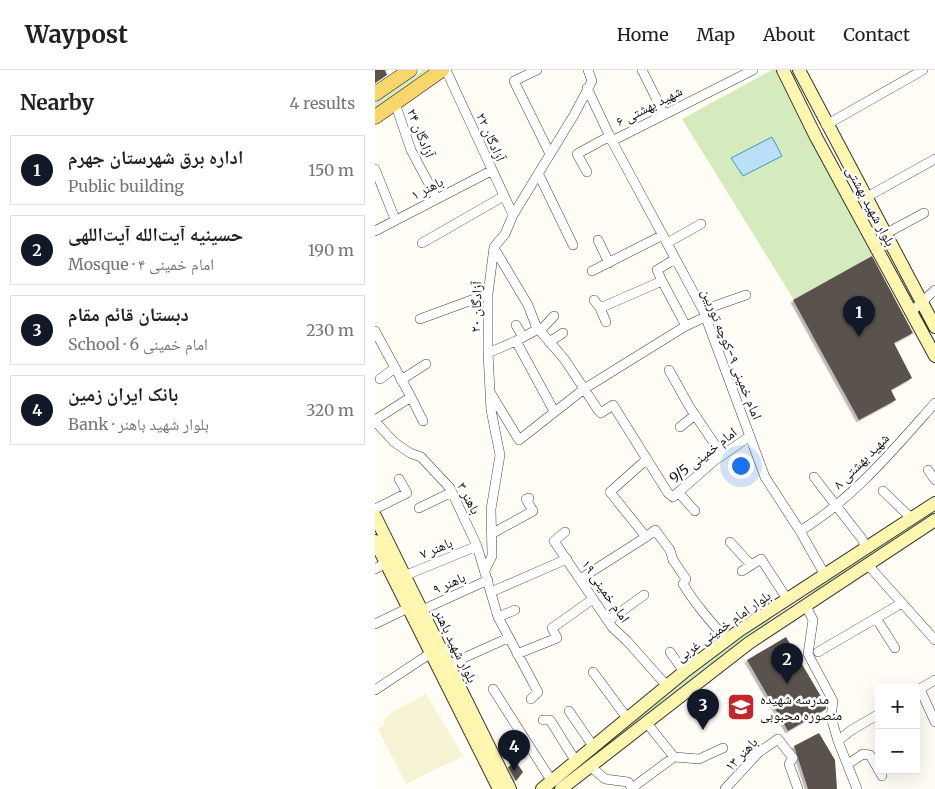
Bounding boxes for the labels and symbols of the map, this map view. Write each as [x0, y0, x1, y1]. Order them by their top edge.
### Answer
street label: شهید بهشتی ۶ [613, 82, 685, 130]
street label: آزادگان ۲۴ [403, 106, 439, 161]
street label: آزادگان ۲۲ [472, 110, 510, 165]
street label: بلوار شهید بهشتی [842, 163, 900, 249]
street label: باهنر ۱ [408, 172, 446, 204]
street label: آزادگان ۲۰ [466, 281, 486, 333]
street label: امام خمینی ۹-کوچه توربین [697, 286, 766, 422]
pin: 1 [843, 296, 875, 337]
street label: امام خمینی 9/5 [666, 423, 741, 488]
street label: شهید بهشتی ۸ [829, 429, 893, 493]
your location [728, 453, 754, 479]
street label: باهنر ۳ [453, 479, 485, 517]
street label: باهنر ۷ [417, 533, 455, 563]
street label: امام خمینی ۱۹ [577, 556, 634, 627]
street label: باهنر ۹ [430, 568, 468, 598]
street label: بلوار امام خمینی غربی [672, 586, 775, 666]
street label: بلوار شهید باهنر [430, 605, 482, 686]
pin: 2 [771, 643, 803, 684]
pin: 3 [687, 689, 719, 730]
place label: مدرسه شهیده منصوره محبوبی [760, 690, 842, 724]
school or university icon: مدرسه شهیده منصوره محبوبی [726, 692, 756, 722]
pin: 4 [498, 730, 530, 771]
street label: باهنر ۱۳ [721, 733, 762, 775]

